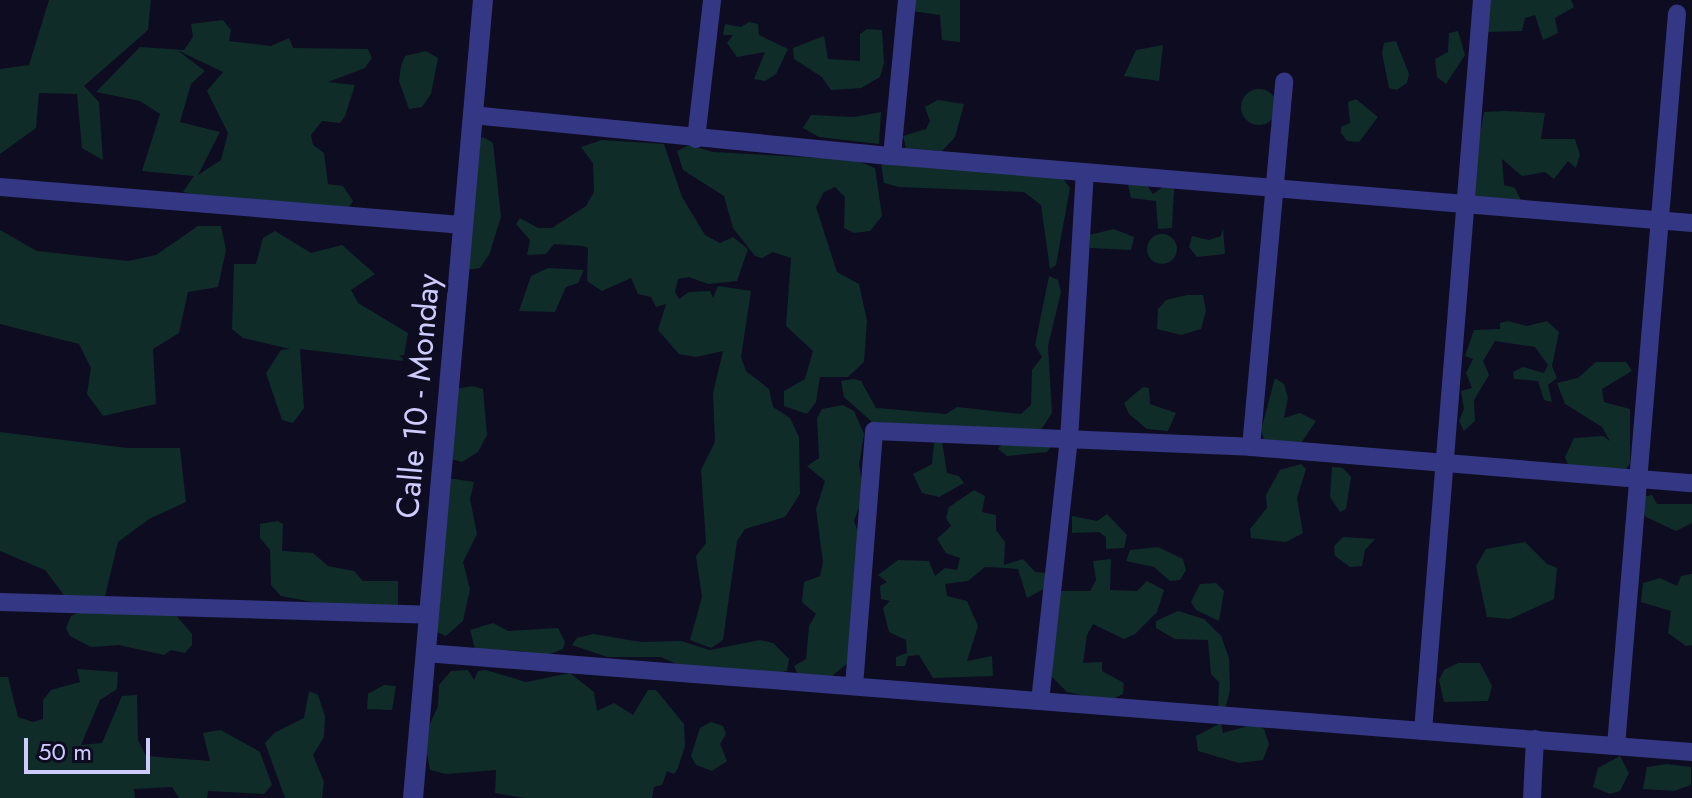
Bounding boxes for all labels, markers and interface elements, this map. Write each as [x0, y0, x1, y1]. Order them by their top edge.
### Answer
street label: Calle 10 - Monday [388, 272, 448, 520]
scale bar [28, 722, 154, 772]
text: 50 m [38, 734, 92, 769]

